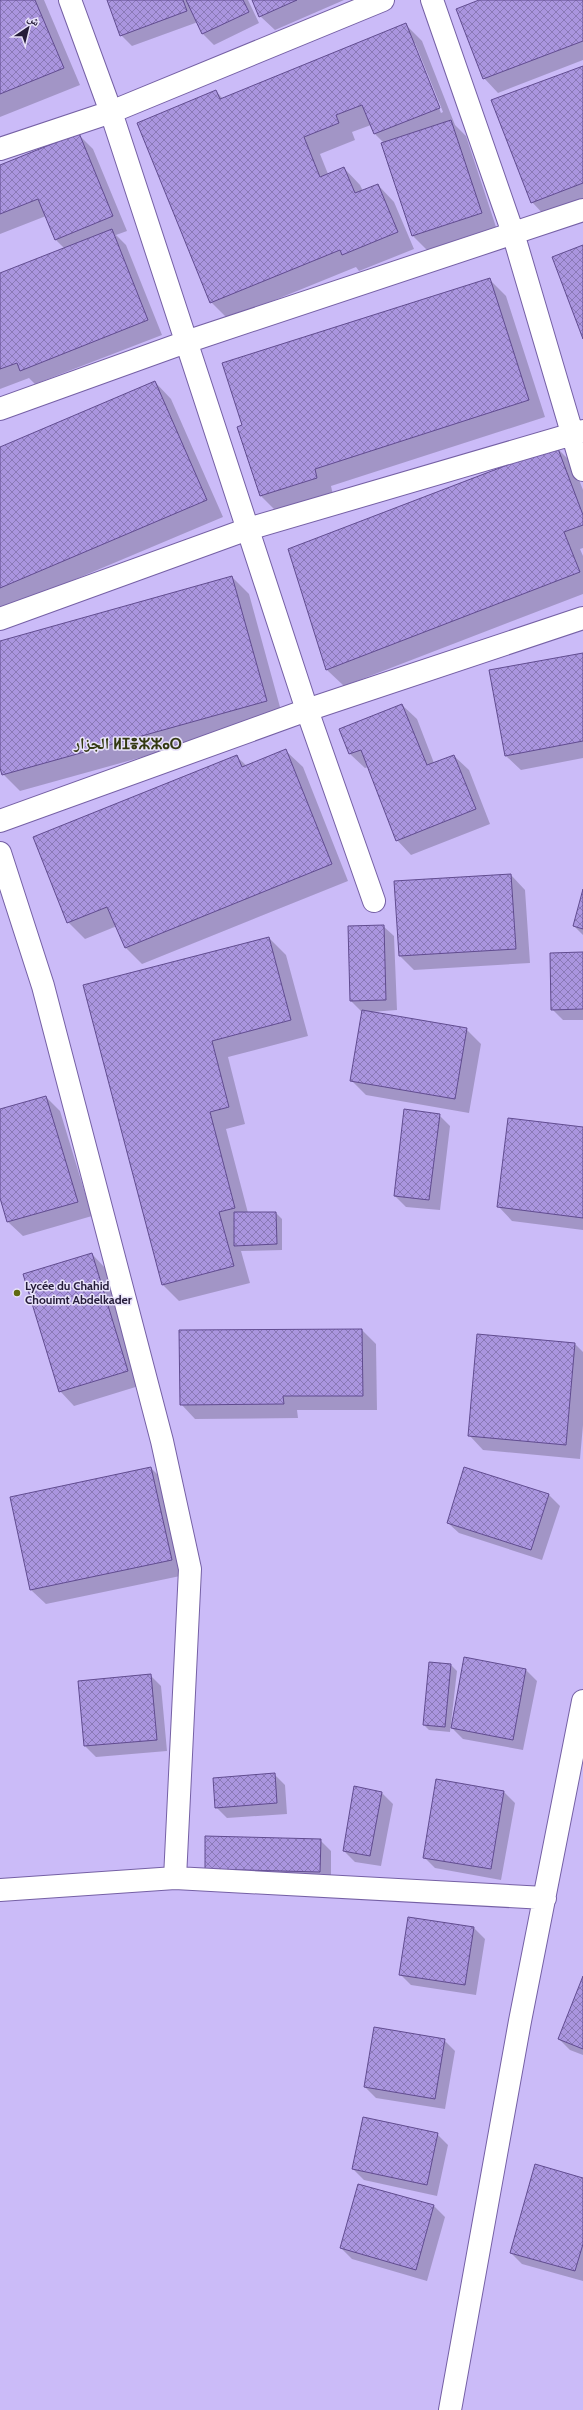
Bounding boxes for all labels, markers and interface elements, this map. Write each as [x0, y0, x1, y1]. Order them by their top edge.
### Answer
north arrow [8, 8, 48, 48]
text: ش [24, 11, 43, 30]
district label: الجزار ⵍⵊⴻⵣⵣⴰⵔ [73, 734, 182, 753]
place label: Lycée du Chahid Chouimt Abdelkader [25, 1278, 132, 1307]
marker: Lycée du Chahid Chouimt Abdelkader [12, 1288, 22, 1298]

